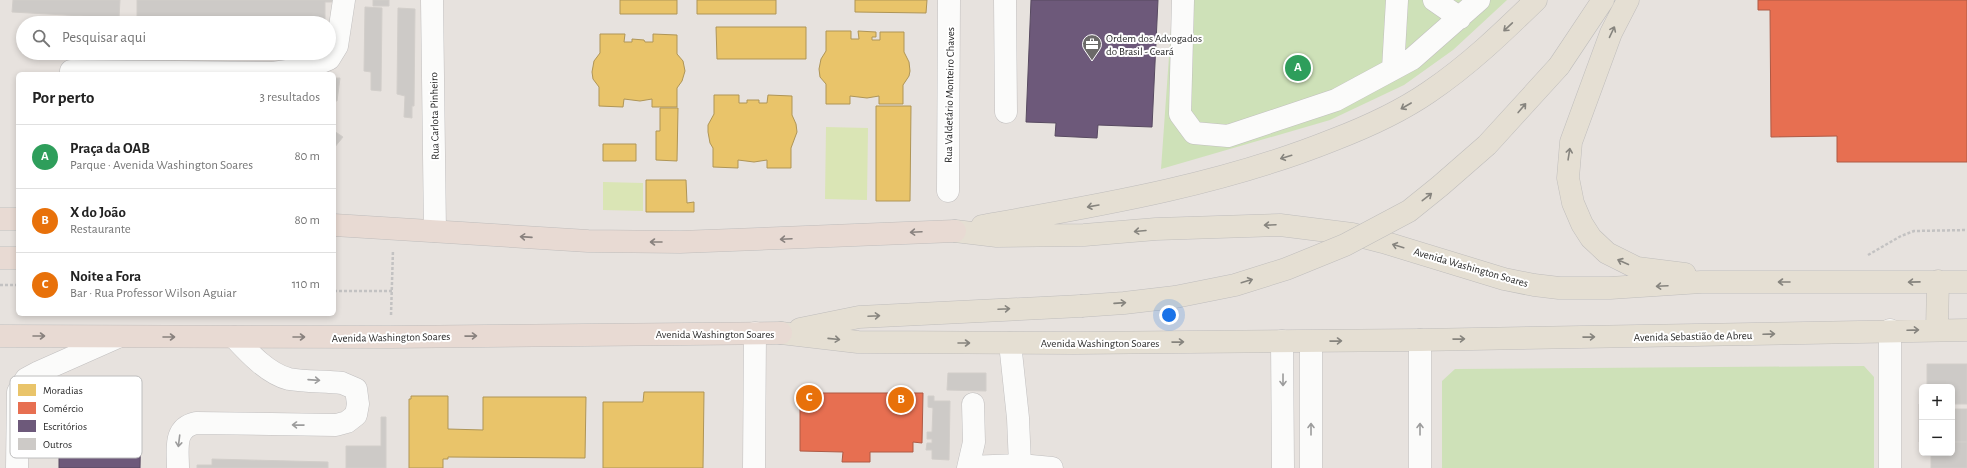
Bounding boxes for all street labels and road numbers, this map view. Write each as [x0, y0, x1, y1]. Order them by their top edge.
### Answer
street label: Rua Valdetário Monteiro Chaves [943, 27, 956, 163]
street label: Rua Carlota Pinheiro [428, 72, 441, 160]
street label: Avenida Washington Soares [1412, 246, 1529, 289]
street label: Avenida Washington Soares [656, 329, 774, 340]
street label: Avenida Sebastião de Abreu [1634, 330, 1753, 343]
street label: Avenida Washington Soares [332, 331, 450, 344]
street label: Avenida Washington Soares [1041, 338, 1159, 349]

